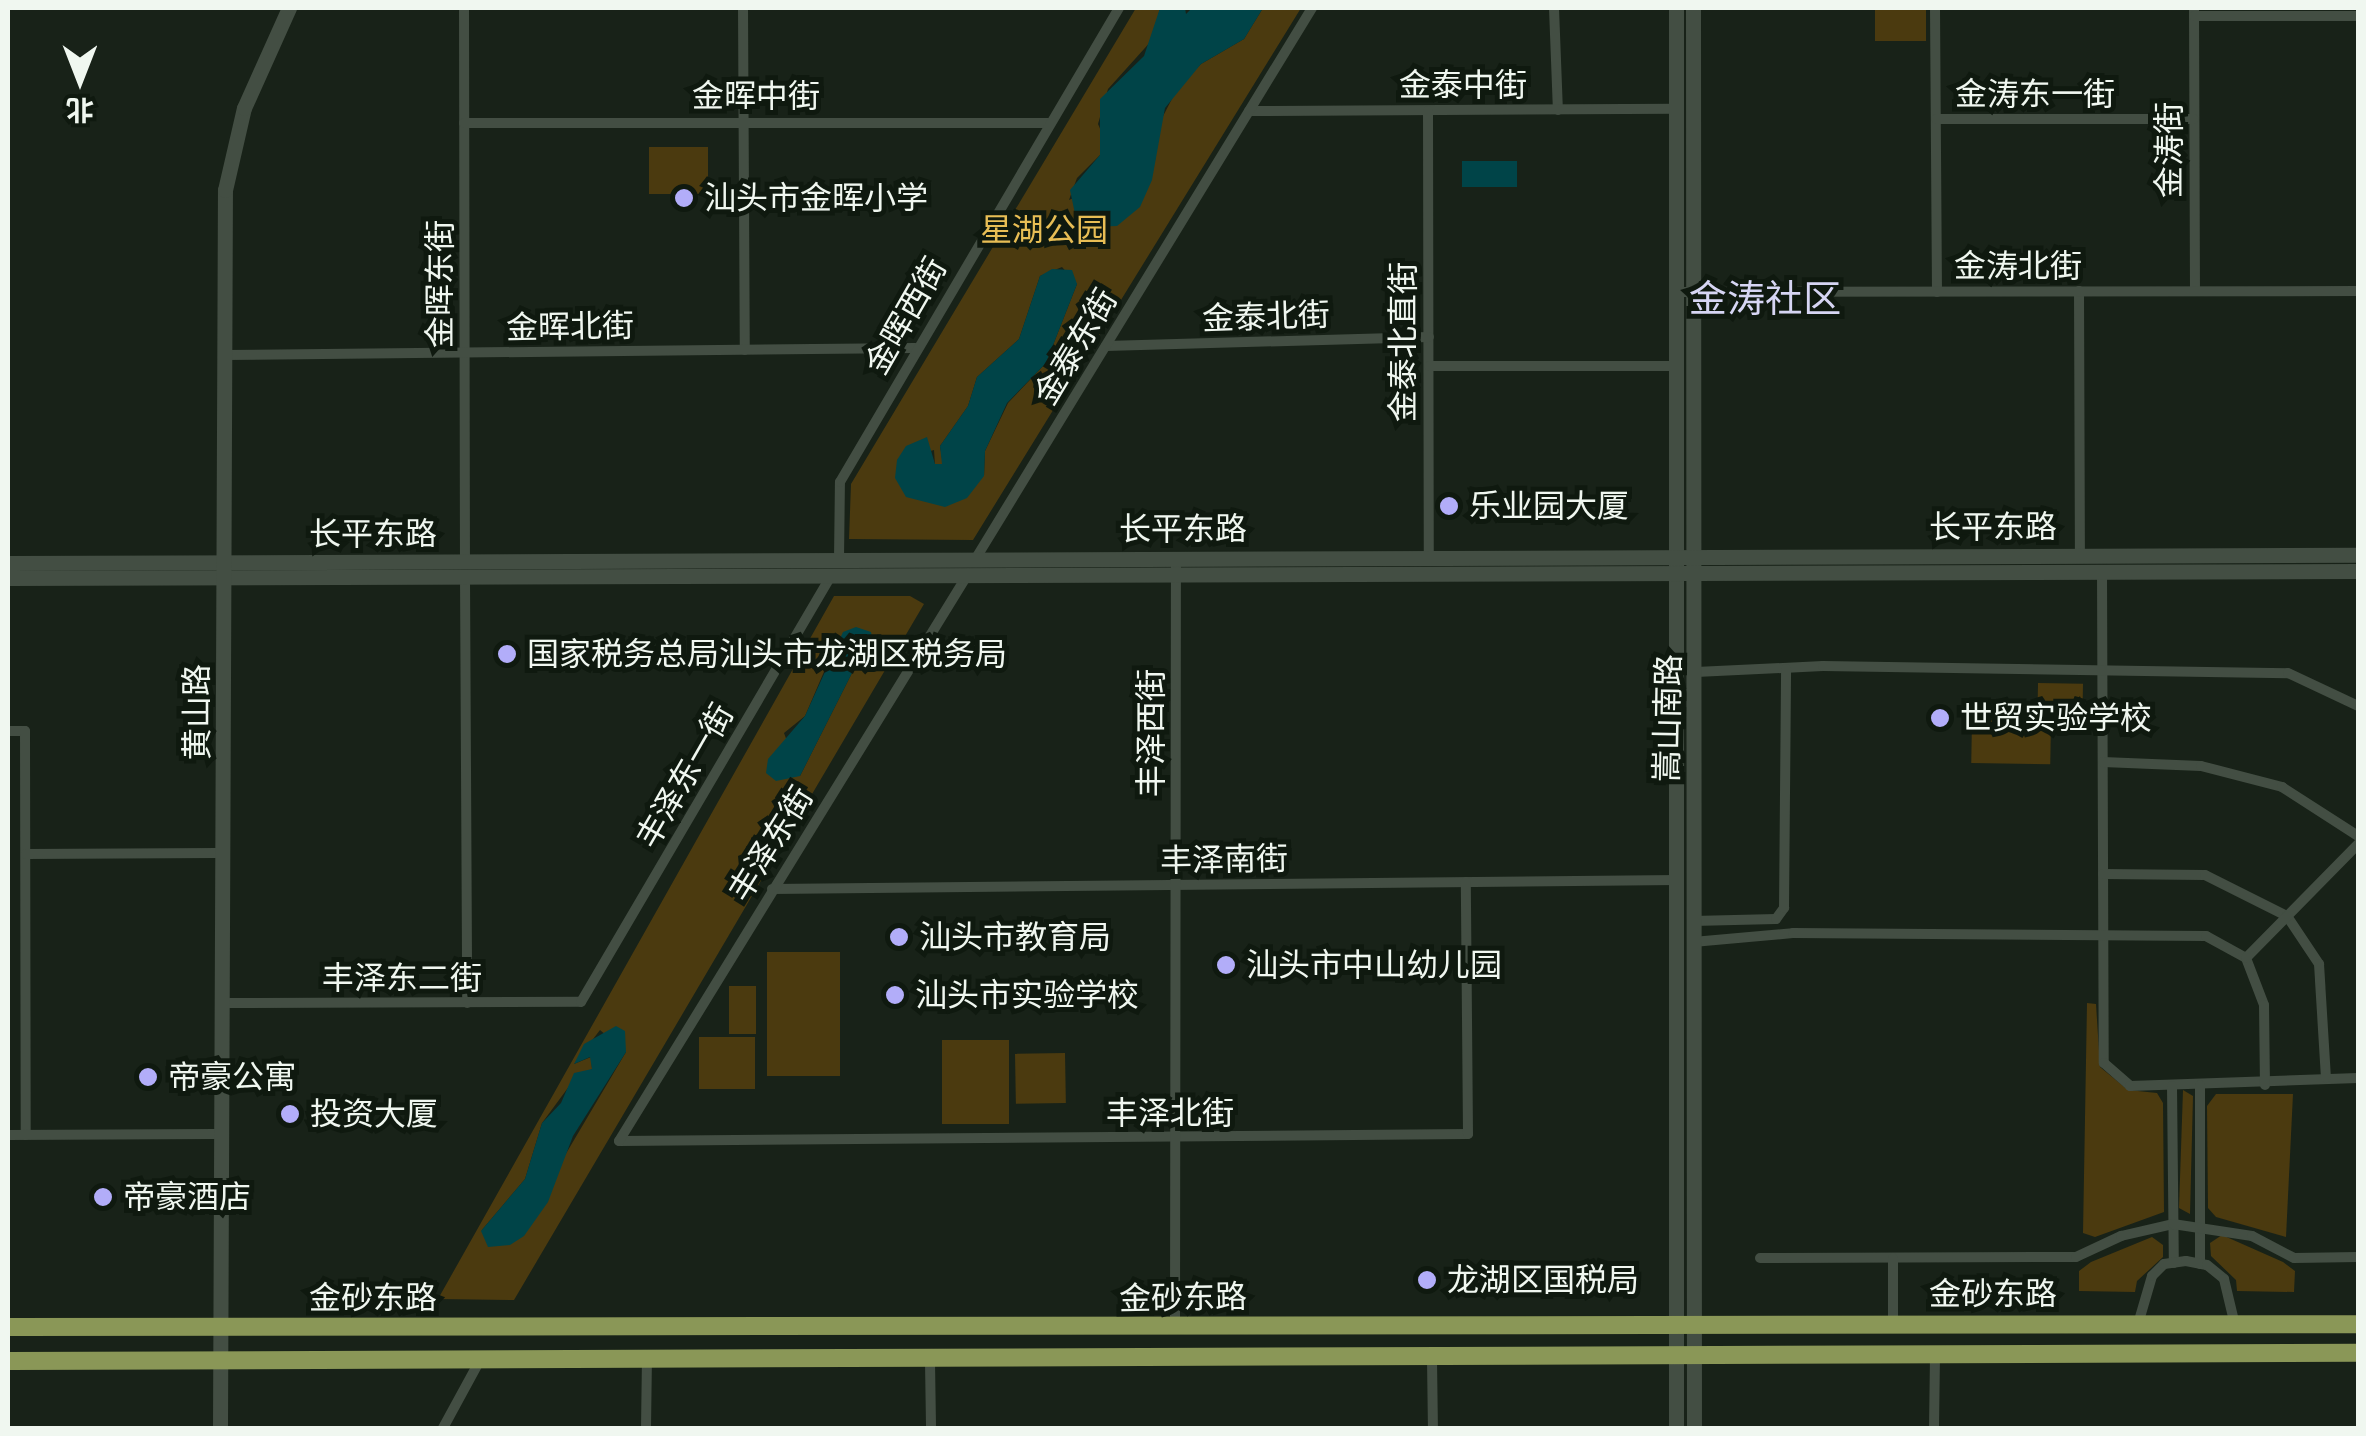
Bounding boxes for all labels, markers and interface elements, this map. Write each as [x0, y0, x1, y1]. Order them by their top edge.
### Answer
north arrow [30, 30, 130, 130]
street label: 金泰中街 [1399, 66, 1527, 104]
street label: 金涛东一街 [1955, 75, 2115, 113]
street label: 金晖中街 [692, 77, 820, 115]
text: 北 [66, 93, 94, 127]
street label: 金涛街 [2150, 102, 2188, 198]
place label: 汕头市金晖小学 [704, 179, 928, 217]
marker: 汕头市金晖小学 [673, 187, 695, 209]
park label: 星湖公园 [980, 211, 1108, 249]
street label: 金晖东街 [421, 220, 459, 348]
street label: 金涛北街 [1954, 247, 2082, 285]
street label: 金晖西街 [857, 251, 955, 381]
street label: 金泰北直街 [1384, 262, 1422, 422]
district label: 金涛社区 [1689, 276, 1841, 322]
street label: 金泰东街 [1027, 282, 1125, 412]
street label: 金泰北街 [1201, 296, 1331, 338]
street label: 金晖北街 [506, 307, 634, 347]
place label: 乐业园大厦 [1469, 487, 1629, 525]
marker: 乐业园大厦 [1438, 495, 1460, 517]
street label: 长平东路 [1929, 508, 2057, 546]
street label: 长平东路 [1119, 510, 1247, 548]
street label: 长平东路 [309, 515, 437, 553]
place label: 国家税务总局汕头市龙湖区税务局 [527, 635, 1007, 673]
marker: 国家税务总局汕头市龙湖区税务局 [496, 643, 518, 665]
street label: 嵩山南路 [1648, 654, 1688, 782]
street label: 黄山路 [178, 664, 216, 760]
street label: 丰泽西街 [1132, 669, 1170, 797]
street label: 丰泽东一街 [628, 697, 742, 855]
place label: 世贸实验学校 [1960, 699, 2152, 737]
marker: 世贸实验学校 [1929, 707, 1951, 729]
street label: 丰泽东街 [721, 780, 821, 908]
street label: 丰泽南街 [1160, 840, 1288, 880]
place label: 汕头市教育局 [919, 918, 1111, 956]
marker: 汕头市教育局 [888, 926, 910, 948]
place label: 汕头市中山幼儿园 [1246, 946, 1502, 984]
marker: 汕头市中山幼儿园 [1215, 954, 1237, 976]
street label: 丰泽东二街 [322, 959, 482, 997]
place label: 汕头市实验学校 [915, 976, 1139, 1014]
marker: 汕头市实验学校 [884, 984, 906, 1006]
place label: 帝豪公寓 [168, 1058, 296, 1096]
marker: 帝豪公寓 [137, 1066, 159, 1088]
street label: 丰泽北街 [1106, 1094, 1234, 1132]
place label: 投资大厦 [310, 1095, 438, 1133]
marker: 投资大厦 [279, 1103, 301, 1125]
place label: 帝豪酒店 [123, 1178, 251, 1216]
marker: 帝豪酒店 [92, 1186, 114, 1208]
place label: 龙湖区国税局 [1447, 1261, 1639, 1299]
marker: 龙湖区国税局 [1416, 1269, 1438, 1291]
street label: 金砂东路 [1929, 1275, 2057, 1313]
street label: 金砂东路 [1119, 1278, 1247, 1318]
street label: 金砂东路 [309, 1279, 437, 1317]

